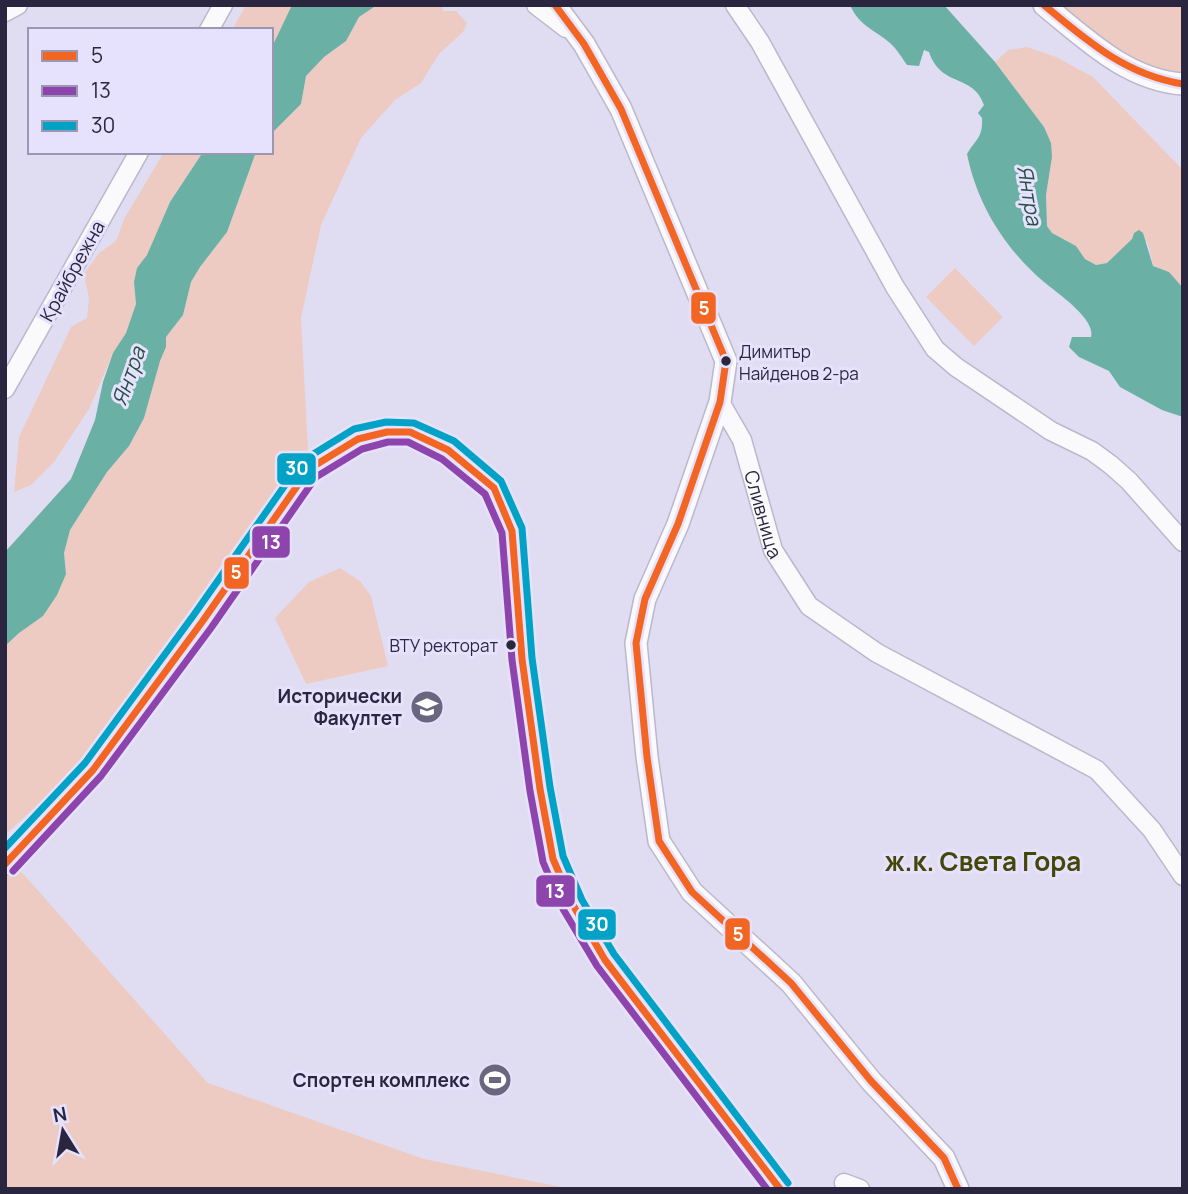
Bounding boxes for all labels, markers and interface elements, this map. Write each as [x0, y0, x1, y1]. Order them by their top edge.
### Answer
legend [28, 28, 273, 154]
text: 5 [91, 41, 103, 69]
text: 13 [91, 76, 111, 104]
text: 30 [91, 111, 115, 139]
water label: Янтра [1011, 163, 1049, 228]
street label: Крайбрежна [33, 216, 111, 326]
line badge: 5 [690, 291, 717, 325]
text: 5 [698, 295, 710, 321]
place label: Димитър Найденов 2-ра [739, 340, 859, 385]
water label: Янтра [105, 342, 152, 409]
marker: Димитър Найденов 2-ра [719, 354, 733, 368]
line badge: 30 [276, 452, 317, 486]
text: 30 [285, 455, 309, 481]
street label: Сливница [738, 467, 788, 564]
line badge: 13 [251, 525, 291, 559]
text: 13 [261, 529, 281, 555]
line badge: 5 [223, 556, 250, 590]
text: 5 [230, 559, 242, 585]
place label: ВТУ ректорат [389, 634, 498, 657]
marker: ВТУ ректорат [504, 638, 518, 652]
place label: Исторически Факултет [277, 683, 402, 731]
school or university icon: Исторически Факултет [408, 688, 446, 726]
district label: ж.к. Света Гора [885, 843, 1081, 879]
line badge: 13 [535, 874, 576, 908]
text: 13 [545, 878, 565, 904]
line badge: 30 [577, 908, 617, 941]
text: 30 [585, 911, 609, 937]
line badge: 5 [724, 917, 751, 951]
text: 5 [732, 921, 744, 947]
sports icon: Спортен комплекс [476, 1061, 514, 1099]
place label: Спортен комплекс [293, 1067, 470, 1093]
north arrow [28, 1096, 98, 1166]
text: N [51, 1100, 69, 1128]

